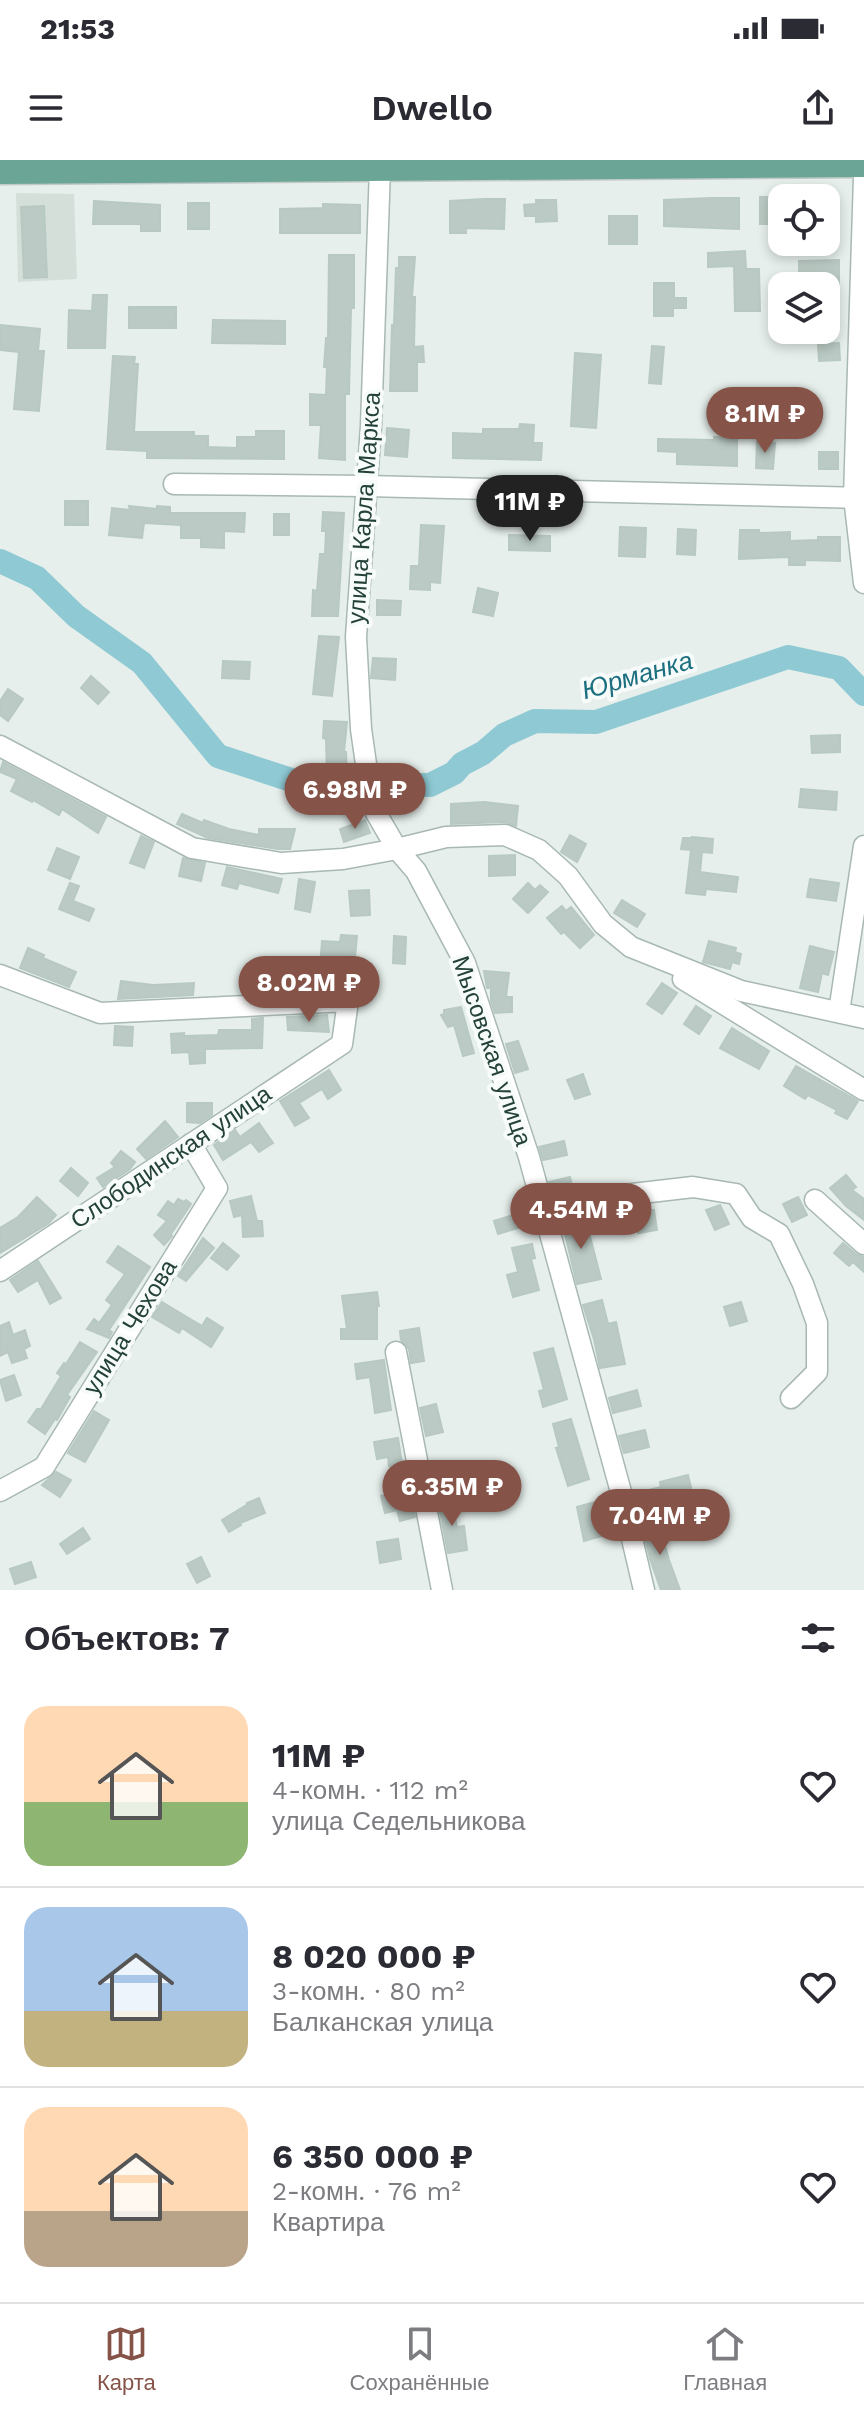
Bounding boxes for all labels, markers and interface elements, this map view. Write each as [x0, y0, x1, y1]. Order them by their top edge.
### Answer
text: 21:53 [40, 11, 115, 46]
icon: menu [24, 86, 68, 130]
icon: share [796, 86, 840, 130]
text: Dwello [371, 87, 493, 129]
map controls [768, 184, 840, 344]
button: locate [768, 184, 840, 256]
button: layers [768, 272, 840, 344]
pin: 8.1M ₽ [700, 387, 830, 455]
street label: улица Карла Маркса [342, 390, 386, 625]
text: 8.1M ₽ [724, 398, 806, 428]
pin: 11M ₽ [474, 475, 586, 543]
text: 11M ₽ [494, 486, 566, 516]
water label: Юрманка [578, 645, 696, 705]
pin: 6.98M ₽ [281, 763, 429, 831]
text: 6.98M ₽ [303, 774, 407, 804]
street label: Мысовская улица [446, 952, 538, 1150]
pin: 8.02M ₽ [235, 956, 383, 1024]
text: 8.02M ₽ [257, 967, 361, 997]
street label: Слободинская улица [65, 1079, 277, 1235]
pin: 4.54M ₽ [507, 1183, 655, 1251]
text: 4.54M ₽ [528, 1194, 634, 1224]
street label: улица Чехова [77, 1254, 183, 1400]
pin: 6.35M ₽ [378, 1460, 526, 1528]
text: 6.35M ₽ [400, 1471, 504, 1501]
pin: 7.04M ₽ [586, 1489, 734, 1557]
text: 7.04M ₽ [609, 1500, 711, 1530]
icon: filters [796, 1616, 840, 1660]
text: Объектов: 7 [24, 1618, 230, 1658]
text: 11M ₽ [272, 1735, 365, 1775]
icon: home [88, 1738, 184, 1834]
icon: heart [796, 1764, 840, 1808]
text: 4-комн. · 112 m² [272, 1775, 468, 1805]
text: улица Седельникова [272, 1806, 525, 1836]
text: 8 020 000 ₽ [272, 1936, 476, 1976]
icon: home [88, 1939, 184, 2035]
icon: heart [796, 1965, 840, 2009]
text: 3-комн. · 80 m² [272, 1976, 465, 2006]
text: Балканская улица [272, 2007, 493, 2037]
text: 6 350 000 ₽ [272, 2136, 473, 2176]
icon: home [88, 2139, 184, 2235]
icon: heart [796, 2165, 840, 2209]
text: 2-комн. · 76 m² [272, 2176, 461, 2206]
text: Квартира [272, 2207, 384, 2237]
tab: Карта [97, 2322, 156, 2396]
tab: Сохранённые [350, 2322, 490, 2396]
tab: Главная [683, 2322, 767, 2396]

